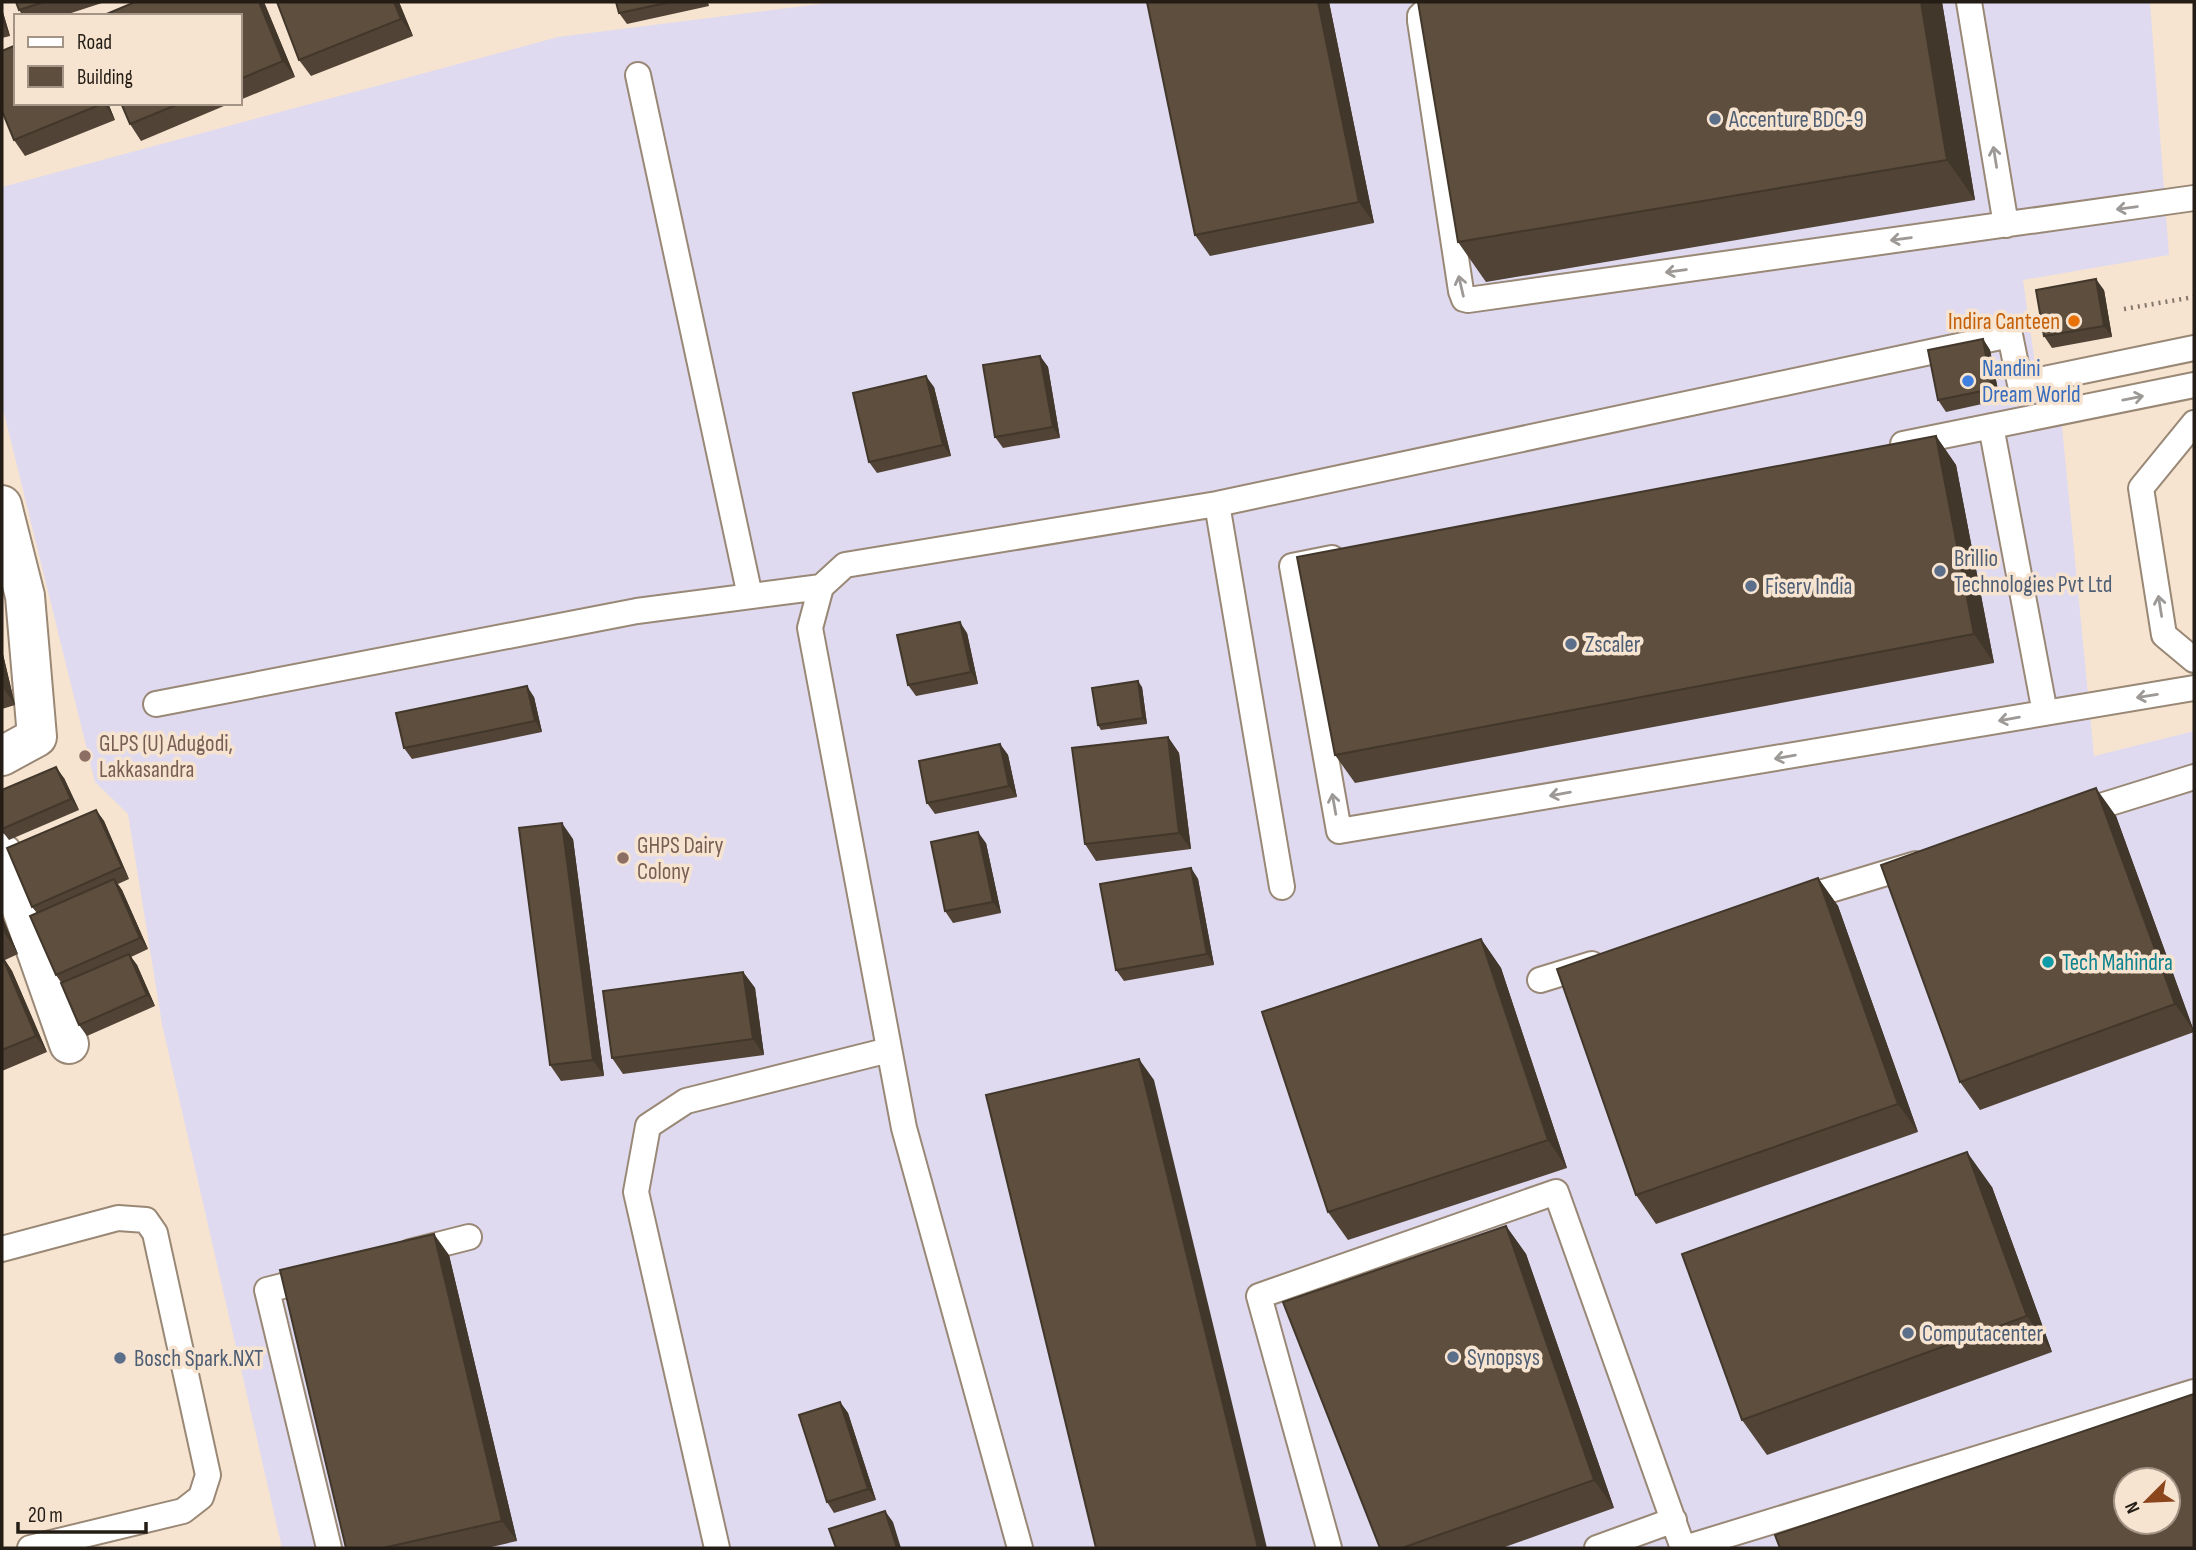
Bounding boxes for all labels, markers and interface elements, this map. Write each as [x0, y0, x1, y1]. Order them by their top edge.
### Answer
legend [14, 14, 242, 105]
text: Road [77, 30, 112, 55]
text: Building [77, 65, 133, 90]
place label: Accenture BDC-9 [1728, 106, 1864, 134]
marker: Accenture BDC-9 [1707, 111, 1723, 127]
one-way arrow [1988, 146, 2001, 169]
one-way arrow [2116, 201, 2139, 214]
one-way arrow [1891, 233, 1913, 246]
one-way arrow [1665, 265, 1688, 278]
one-way arrow [1454, 275, 1467, 298]
place label: Indira Canteen [1948, 308, 2060, 336]
marker: Indira Canteen [2066, 313, 2082, 329]
place label: Nandini Dream World [1982, 355, 2081, 409]
marker: Nandini Dream World [1960, 373, 1976, 389]
one-way arrow [2121, 390, 2144, 404]
place label: Brillio Technologies Pvt Ltd [1954, 545, 2112, 599]
marker: Brillio Technologies Pvt Ltd [1932, 563, 1948, 579]
place label: Fiserv India [1765, 573, 1852, 601]
marker: Fiserv India [1743, 578, 1759, 594]
one-way arrow [2153, 595, 2166, 618]
place label: Zscaler [1585, 631, 1641, 659]
marker: Zscaler [1563, 636, 1579, 652]
one-way arrow [2136, 690, 2159, 703]
one-way arrow [1998, 713, 2021, 726]
place label: GLPS (U) Adugodi, Lakkasandra [99, 730, 233, 784]
marker: GLPS (U) Adugodi, Lakkasandra [77, 748, 93, 764]
one-way arrow [1774, 750, 1797, 764]
one-way arrow [1549, 788, 1572, 801]
one-way arrow [1327, 793, 1340, 816]
place label: GHPS Dairy Colony [637, 832, 724, 886]
marker: GHPS Dairy Colony [615, 850, 631, 866]
place label: Tech Mahindra [2062, 949, 2173, 977]
marker: Tech Mahindra [2040, 954, 2056, 970]
place label: Computacenter [1922, 1320, 2044, 1348]
marker: Computacenter [1900, 1325, 1916, 1341]
place label: Synopsys [1467, 1344, 1540, 1372]
place label: Bosch Spark.NXT [134, 1345, 263, 1373]
marker: Synopsys [1445, 1349, 1461, 1365]
marker: Bosch Spark.NXT [112, 1350, 128, 1366]
north arrow [2112, 1466, 2182, 1536]
scale bar [18, 1490, 145, 1534]
text: N [2120, 1498, 2145, 1517]
text: 20 m [28, 1503, 63, 1528]

